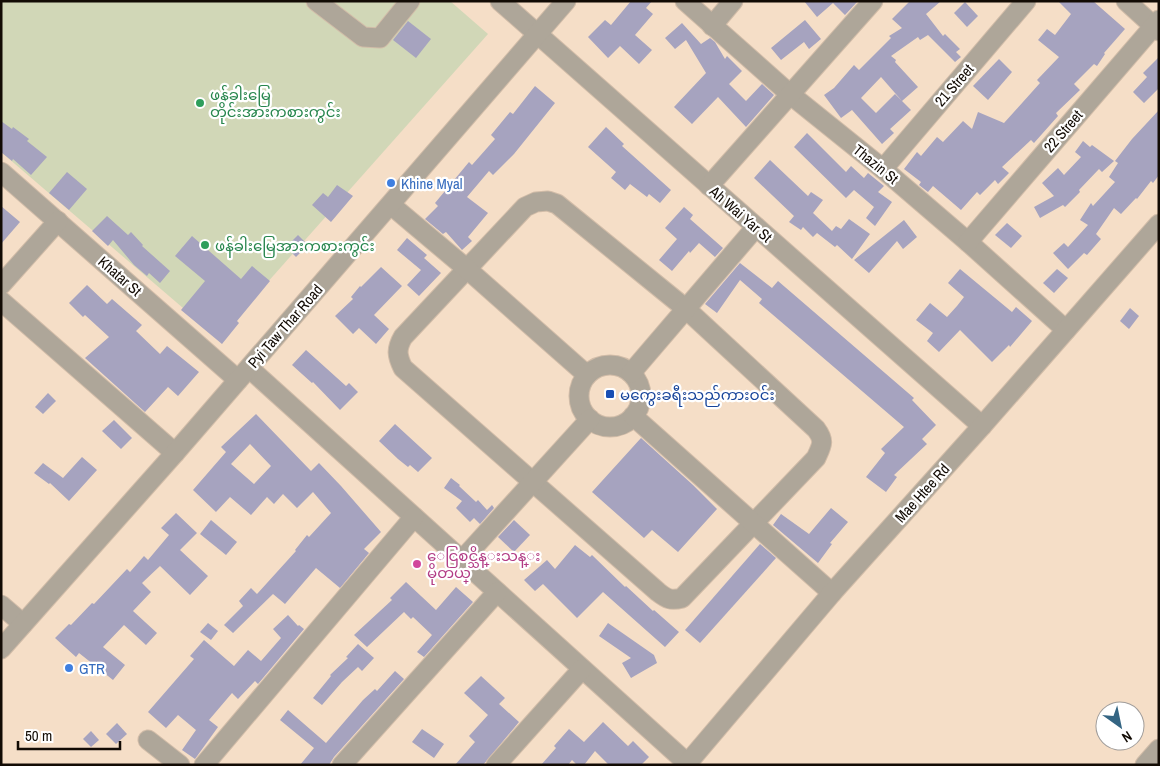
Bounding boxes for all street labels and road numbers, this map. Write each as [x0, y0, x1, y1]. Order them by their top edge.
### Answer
street label: 21 Street [930, 59, 979, 111]
street label: 22 Street [1039, 105, 1088, 157]
street label: Thazin St [849, 139, 904, 189]
street label: Ah Wai Yar St [705, 180, 777, 247]
street label: Khatar St [94, 251, 147, 301]
street label: Pyi Taw Thar Road [243, 280, 327, 372]
street label: Mae Htee Rd [890, 459, 954, 527]

